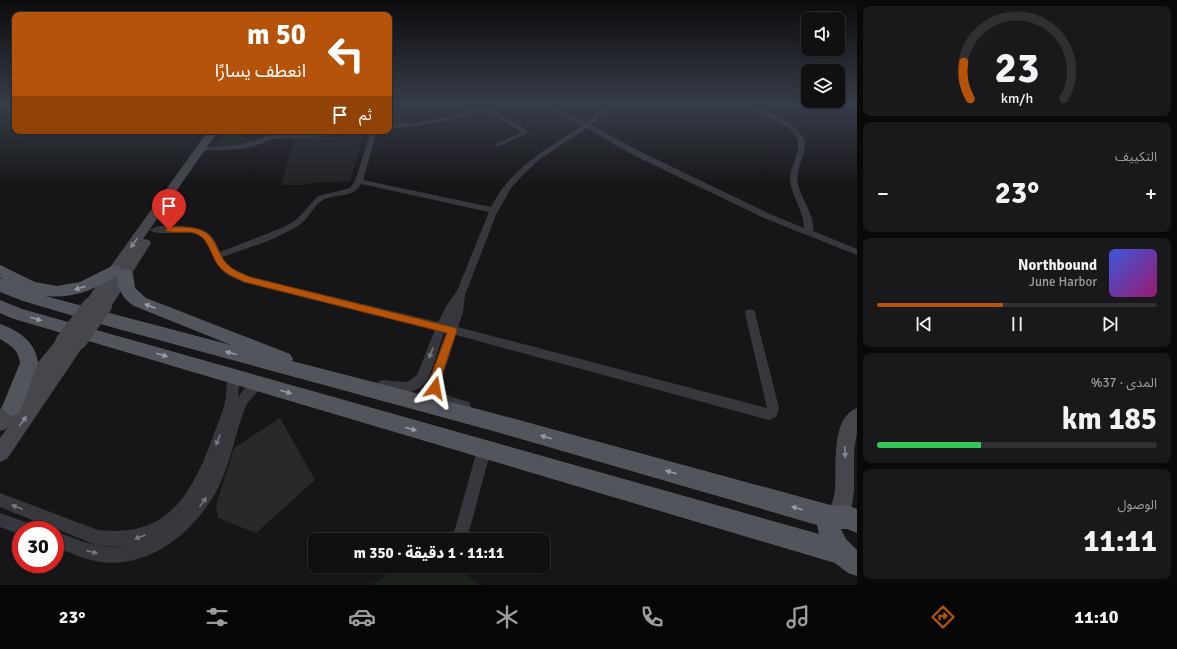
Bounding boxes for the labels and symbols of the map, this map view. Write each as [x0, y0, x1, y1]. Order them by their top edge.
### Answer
pin [152, 189, 186, 230]
one-way arrow [130, 238, 138, 248]
one-way arrow [73, 285, 85, 291]
one-way arrow [144, 303, 156, 309]
one-way arrow [31, 316, 43, 322]
one-way arrow [427, 348, 433, 360]
one-way arrow [225, 350, 238, 356]
one-way arrow [156, 352, 168, 358]
position arrow [414, 367, 456, 409]
one-way arrow [280, 389, 292, 395]
one-way arrow [19, 416, 27, 427]
one-way arrow [405, 426, 417, 432]
one-way arrow [214, 434, 220, 446]
one-way arrow [540, 434, 552, 440]
one-way arrow [842, 446, 848, 459]
one-way arrow [665, 469, 677, 475]
one-way arrow [199, 497, 207, 507]
one-way arrow [10, 503, 22, 509]
one-way arrow [790, 505, 802, 511]
speed limit sign: 30 [12, 521, 64, 573]
one-way arrow [134, 534, 146, 540]
one-way arrow [86, 549, 98, 555]

